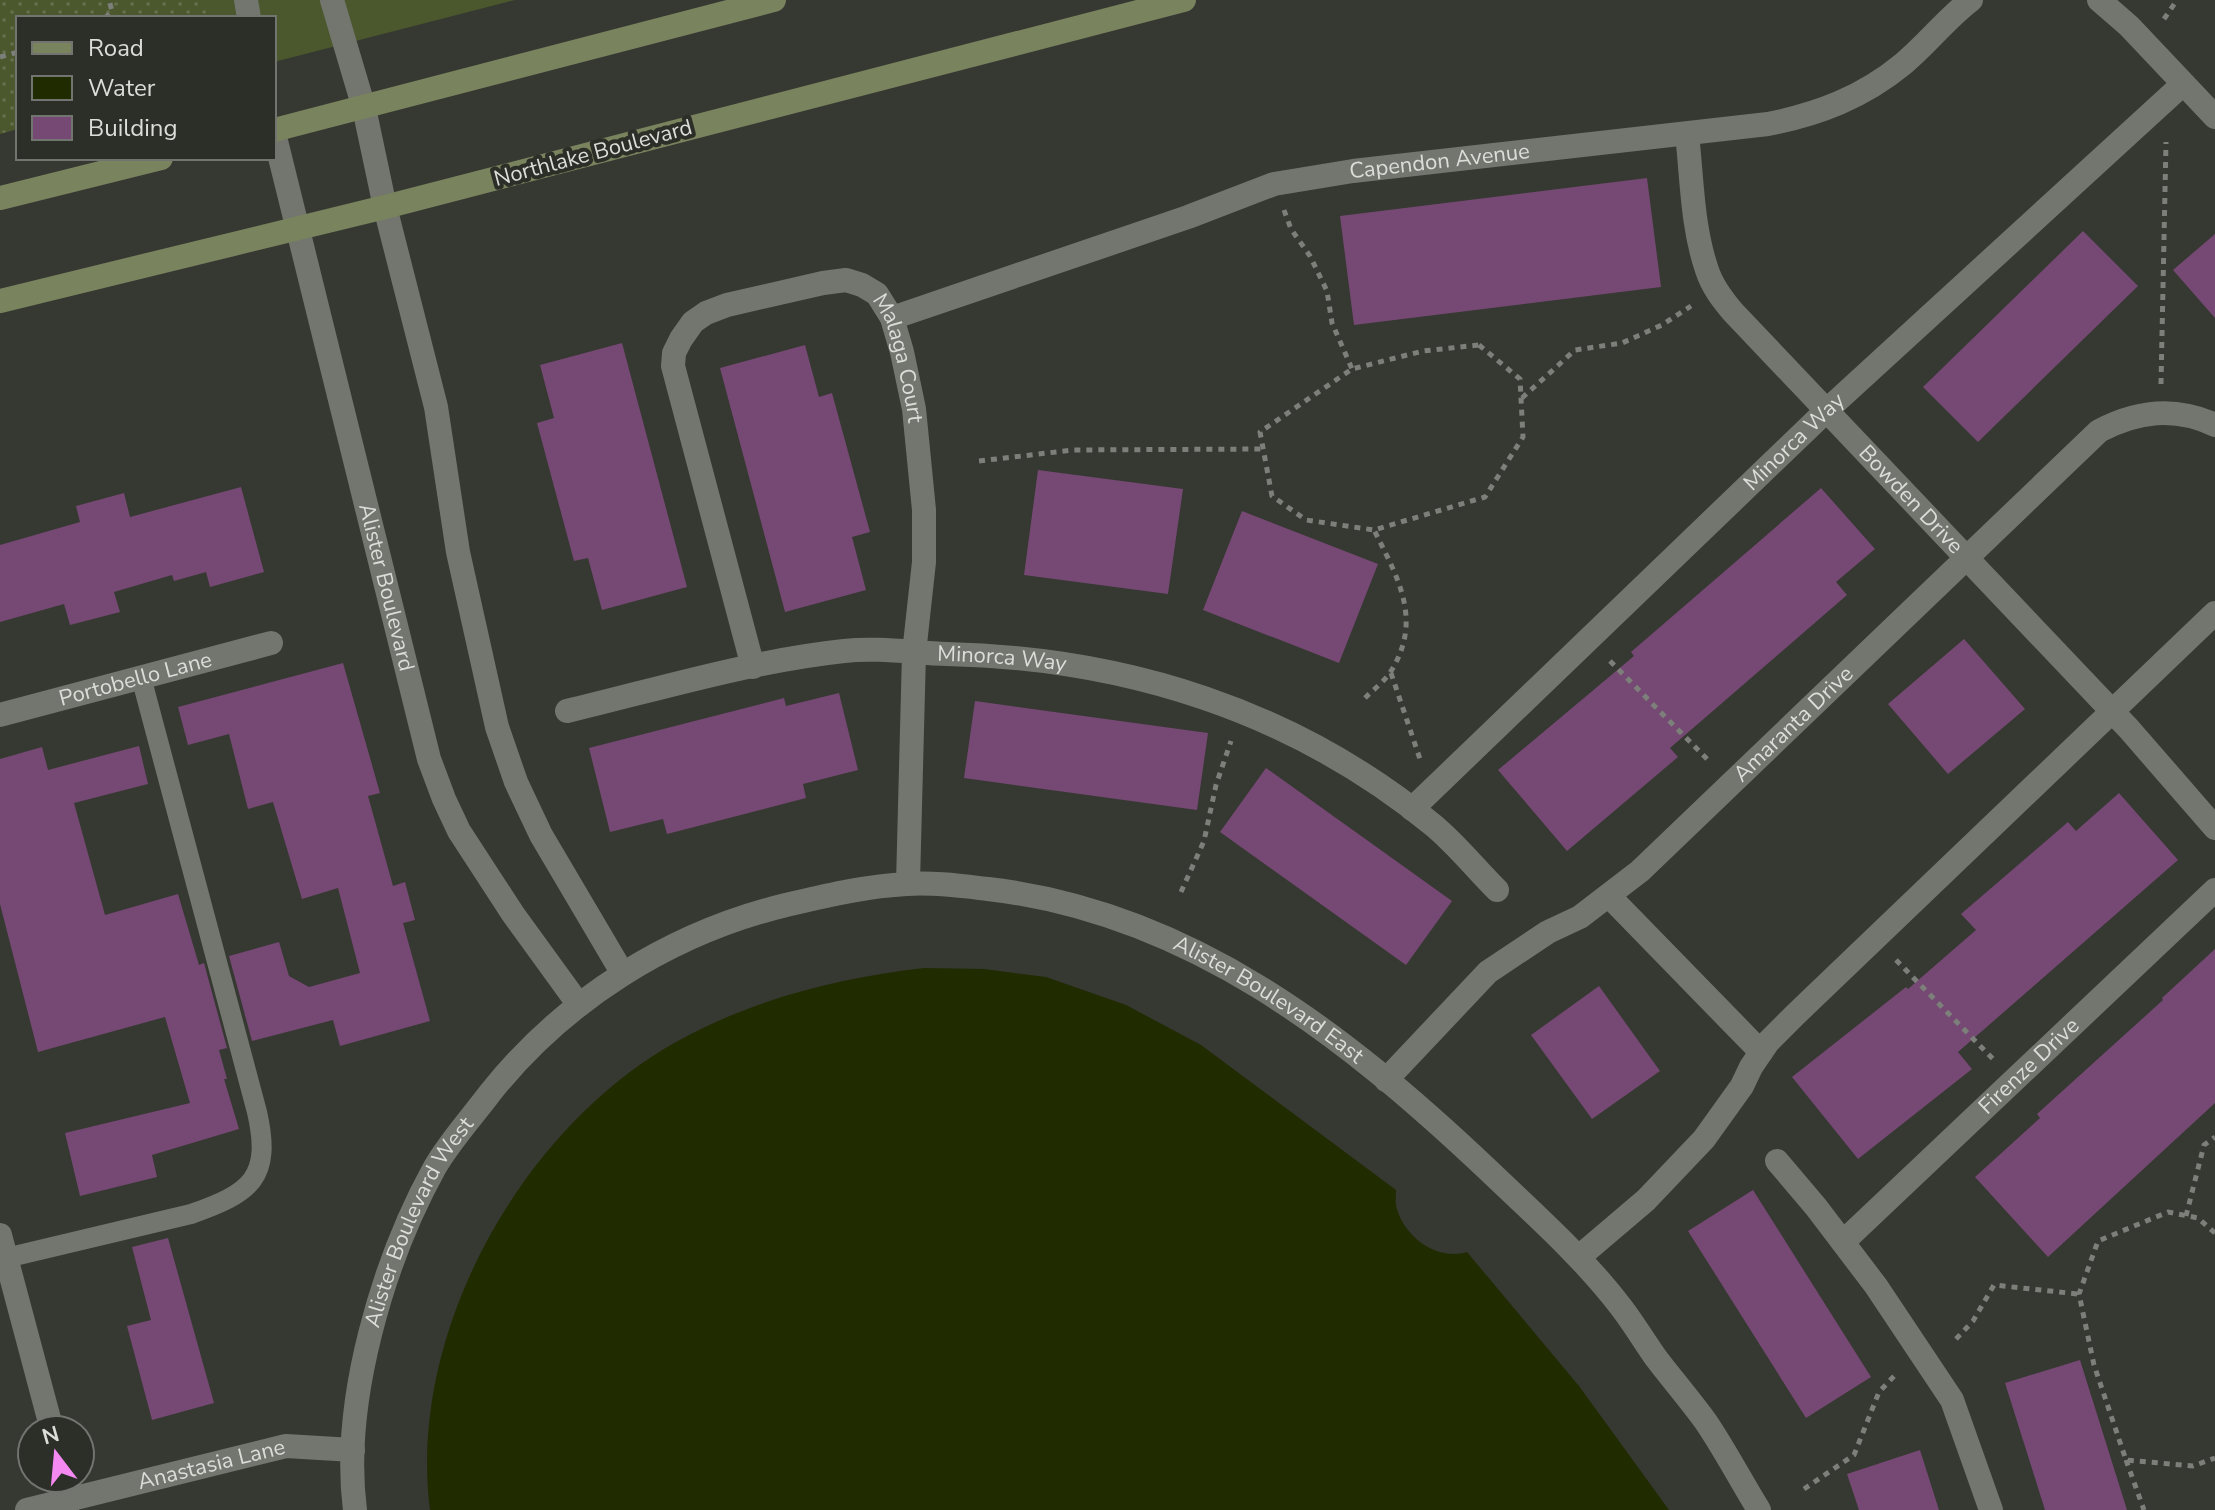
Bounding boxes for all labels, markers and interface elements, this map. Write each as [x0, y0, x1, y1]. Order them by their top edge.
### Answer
legend [16, 16, 276, 160]
text: Road [88, 32, 144, 64]
text: Water [88, 72, 156, 104]
text: Building [88, 112, 178, 144]
street label: Northlake Boulevard [491, 112, 695, 194]
street label: Capendon Avenue [1348, 136, 1531, 186]
street label: Malaga Court [865, 288, 930, 424]
street label: Minorca Way [1737, 386, 1852, 497]
street label: Bowden Drive [1852, 438, 1970, 561]
street label: Alister Boulevard [351, 500, 422, 674]
street label: Minorca Way [937, 639, 1069, 679]
street label: Portobello Lane [56, 644, 215, 714]
street label: Amaranta Drive [1727, 659, 1860, 789]
street label: Alister Boulevard East [1169, 928, 1370, 1071]
street label: Firenze Drive [1972, 1011, 2086, 1121]
street label: Alister Boulevard West [357, 1110, 481, 1331]
north arrow [16, 1414, 96, 1494]
text: N [39, 1419, 63, 1452]
street label: Anastasia Lane [135, 1432, 288, 1497]

